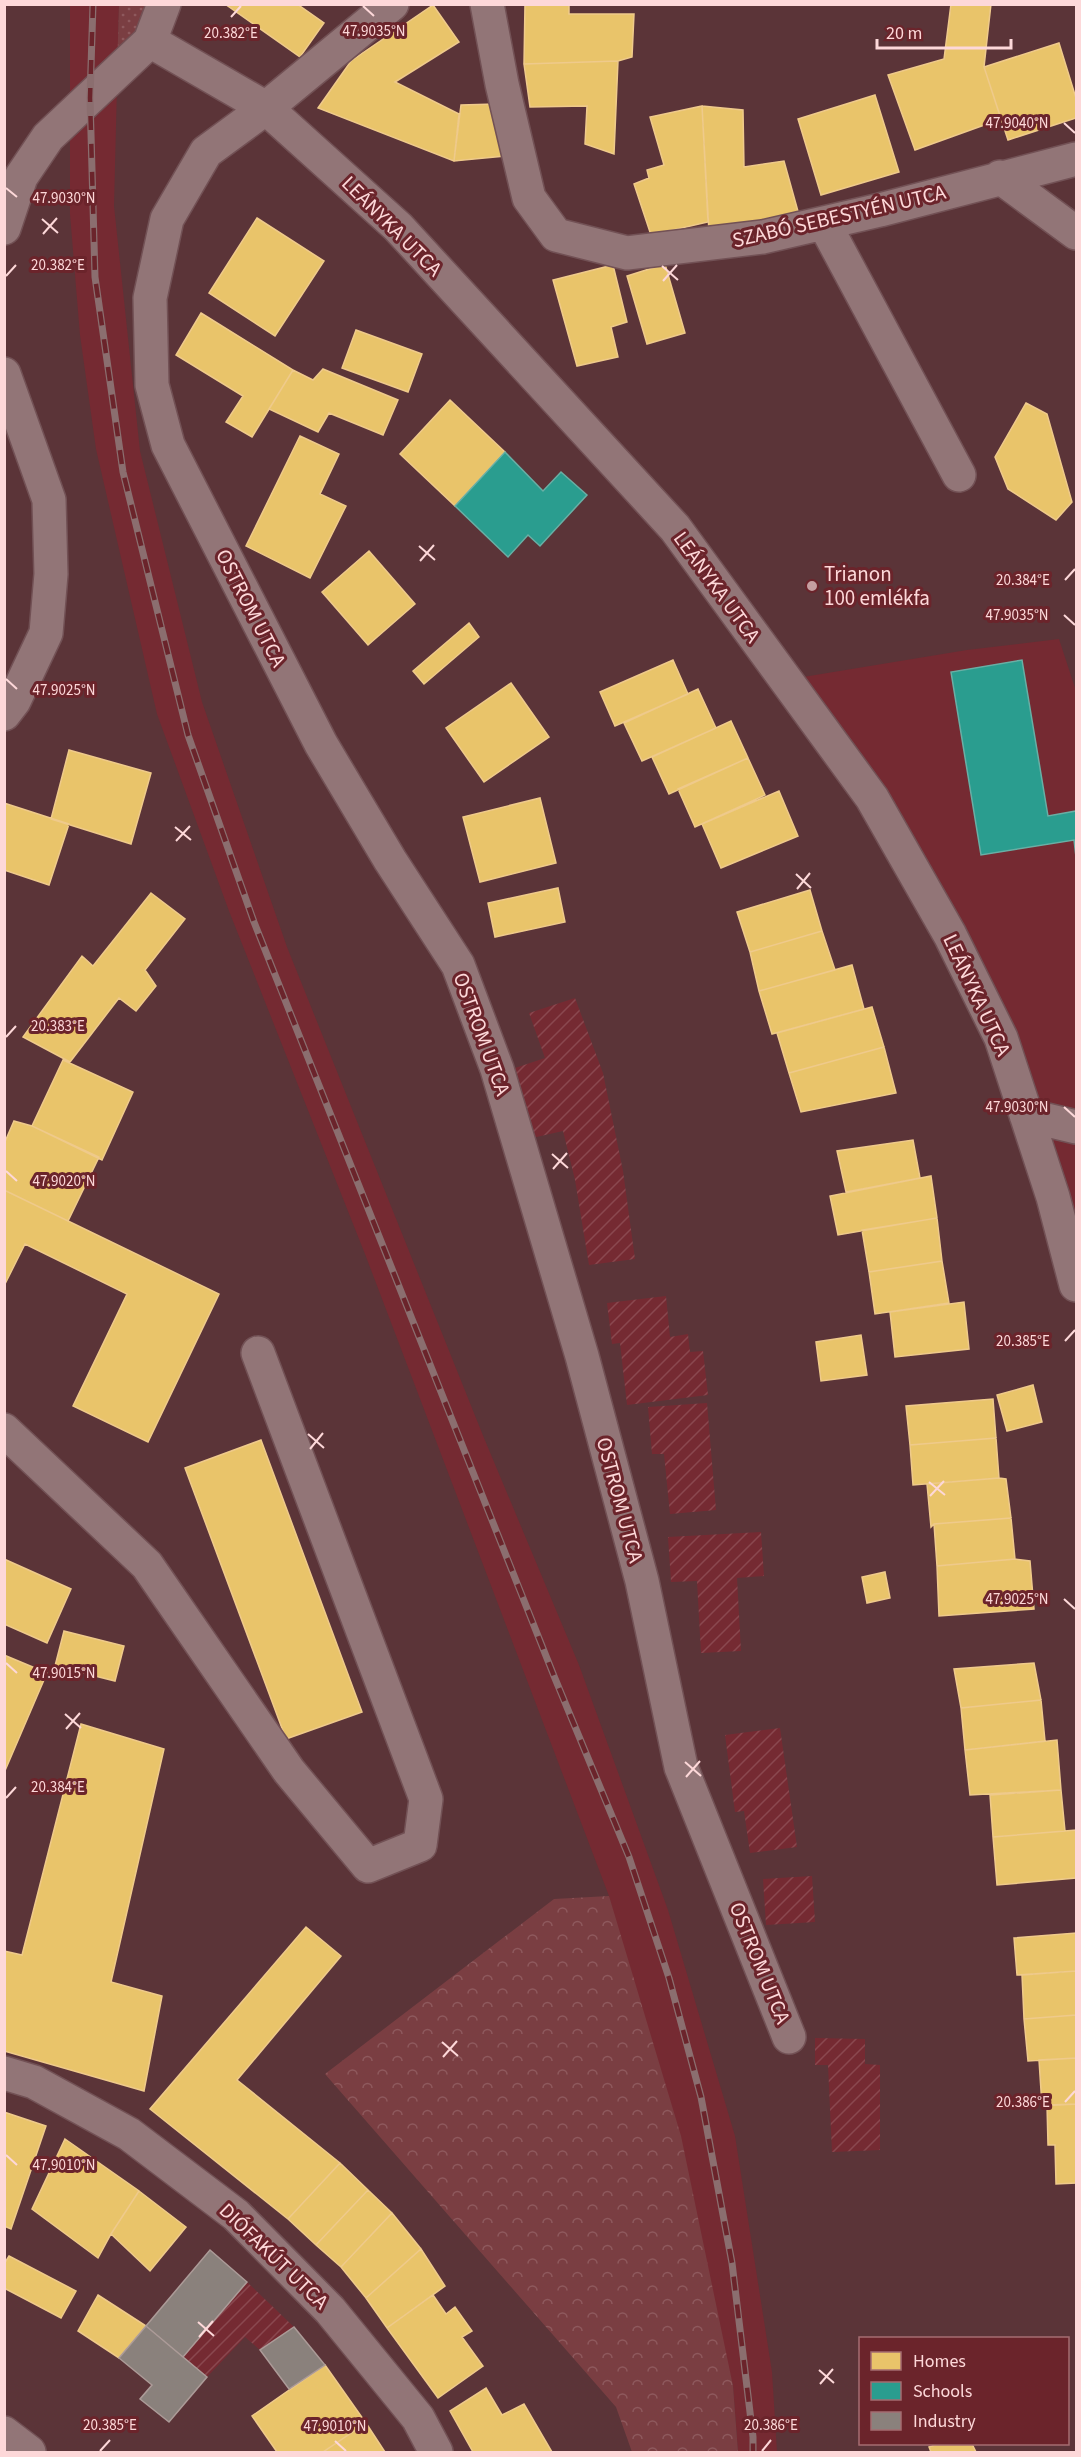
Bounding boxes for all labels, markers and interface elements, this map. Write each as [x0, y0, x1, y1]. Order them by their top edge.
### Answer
scale bar [877, 12, 1010, 50]
text: 47.9035°N [342, 21, 406, 42]
text: 20 m [886, 21, 922, 46]
text: 20.382°E [204, 23, 258, 44]
text: 47.9040°N [985, 113, 1049, 134]
street label: LEÁNYKA UTCA [335, 169, 450, 284]
street label: SZABÓ SEBESTYÉN UTCA [729, 177, 949, 255]
text: 47.9030°N [32, 188, 96, 209]
text: 20.382°E [31, 255, 85, 276]
street label: LEÁNYKA UTCA [666, 525, 768, 650]
street label: OSTROM UTCA [208, 544, 294, 673]
place label: Trianon 100 emlékfa [824, 559, 930, 613]
text: 20.384°E [996, 570, 1050, 591]
marker: Trianon 100 emlékfa [805, 579, 819, 593]
text: 47.9035°N [985, 605, 1049, 626]
text: 47.9025°N [32, 680, 96, 701]
street label: LEÁNYKA UTCA [936, 929, 1019, 1061]
street label: OSTROM UTCA [446, 968, 518, 1100]
text: 20.383°E [31, 1016, 85, 1037]
text: 47.9030°N [985, 1097, 1049, 1118]
text: 47.9020°N [32, 1171, 96, 1192]
text: 20.385°E [996, 1331, 1050, 1352]
street label: OSTROM UTCA [589, 1434, 651, 1567]
text: 47.9025°N [985, 1589, 1049, 1610]
text: 47.9015°N [32, 1663, 96, 1684]
text: 20.384°E [31, 1777, 85, 1798]
street label: OSTROM UTCA [722, 1898, 798, 2029]
text: 20.386°E [996, 2092, 1050, 2113]
text: 47.9010°N [32, 2155, 96, 2176]
street label: DIÓFAKÚT UTCA [213, 2196, 336, 2317]
legend [859, 2337, 1069, 2445]
text: Homes [913, 2349, 966, 2374]
text: Schools [913, 2379, 972, 2404]
text: Industry [913, 2409, 976, 2434]
text: 20.385°E [83, 2415, 137, 2436]
text: 20.386°E [744, 2415, 798, 2436]
text: 47.9010°N [303, 2416, 367, 2437]

